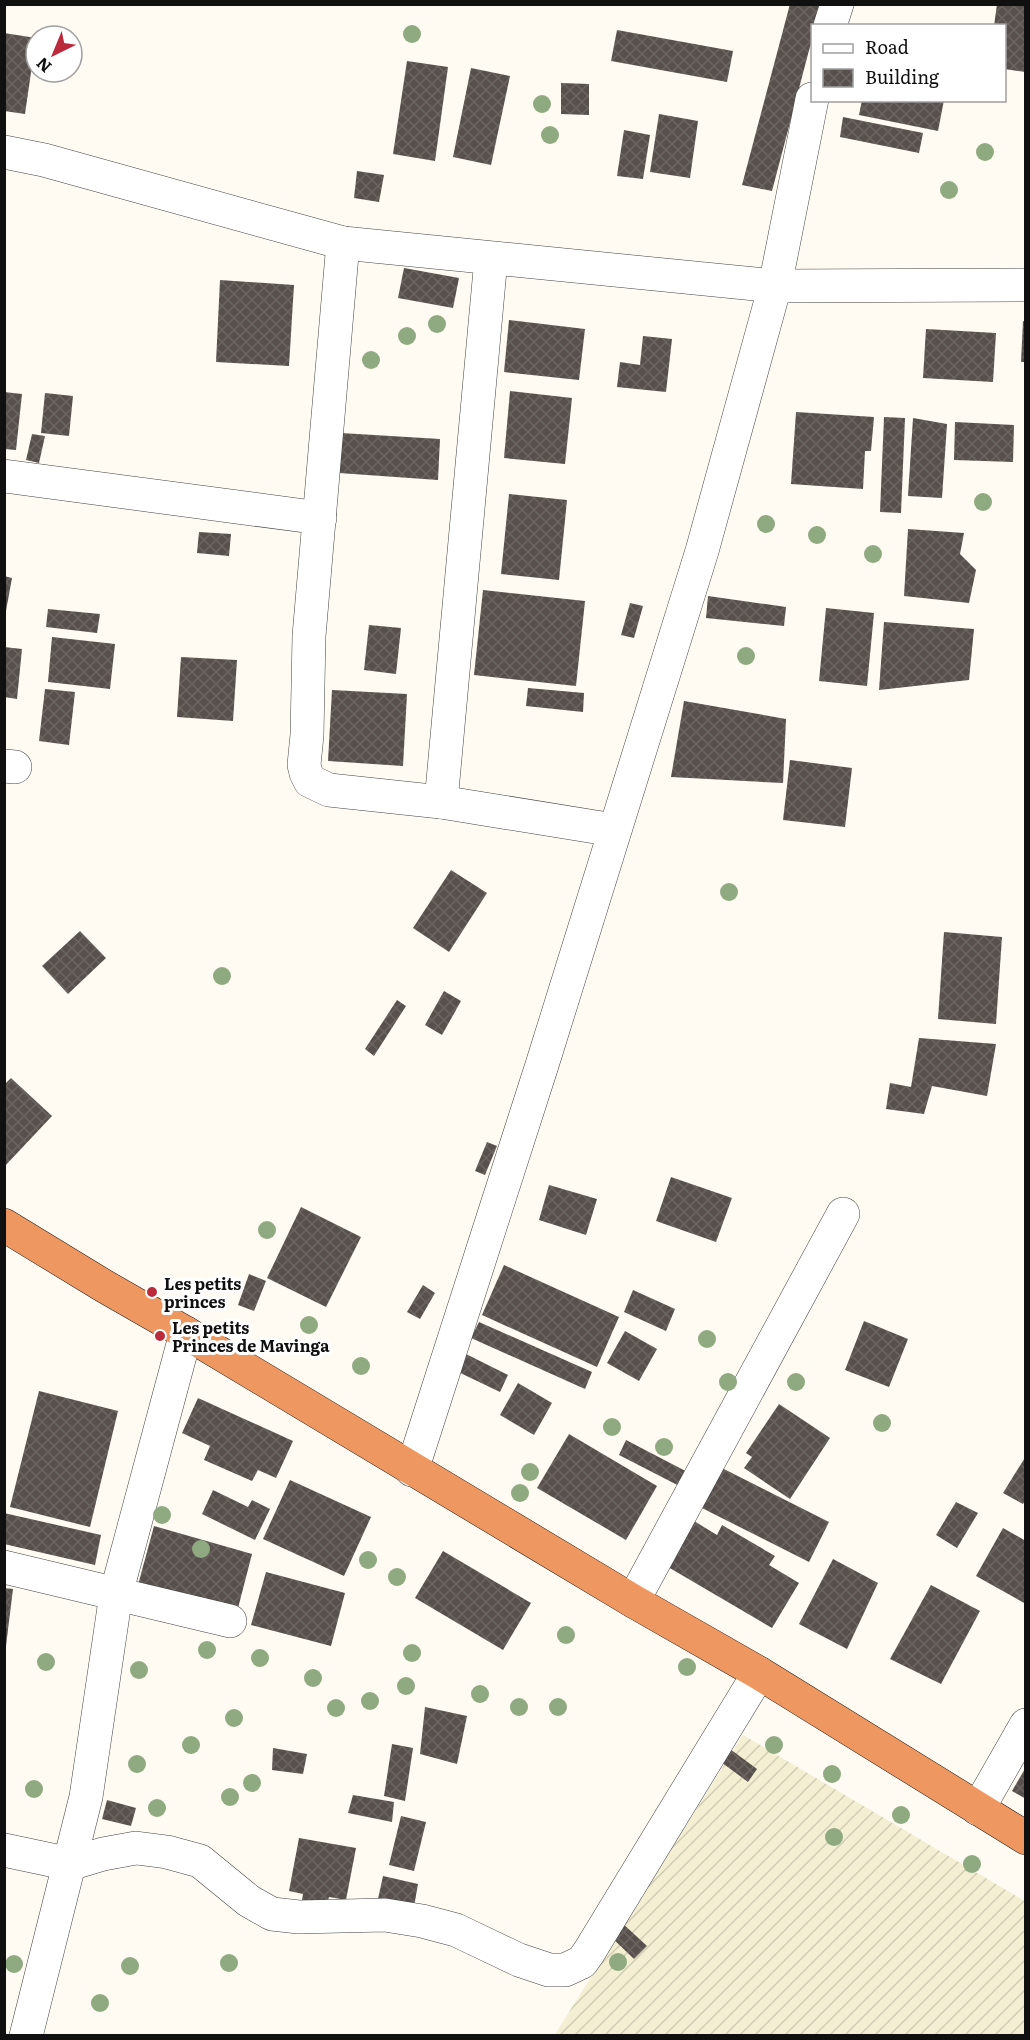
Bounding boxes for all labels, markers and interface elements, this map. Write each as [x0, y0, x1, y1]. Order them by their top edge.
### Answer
north arrow [24, 24, 84, 84]
legend [811, 24, 1006, 102]
text: Road [865, 33, 909, 60]
text: N [30, 52, 56, 79]
text: Building [865, 63, 940, 90]
place label: Les petits princes [164, 1271, 241, 1313]
marker: Les petits princes [145, 1285, 159, 1299]
place label: Les petits Princes de Mavinga [172, 1315, 330, 1357]
marker: Les petits Princes de Mavinga [153, 1329, 167, 1343]

